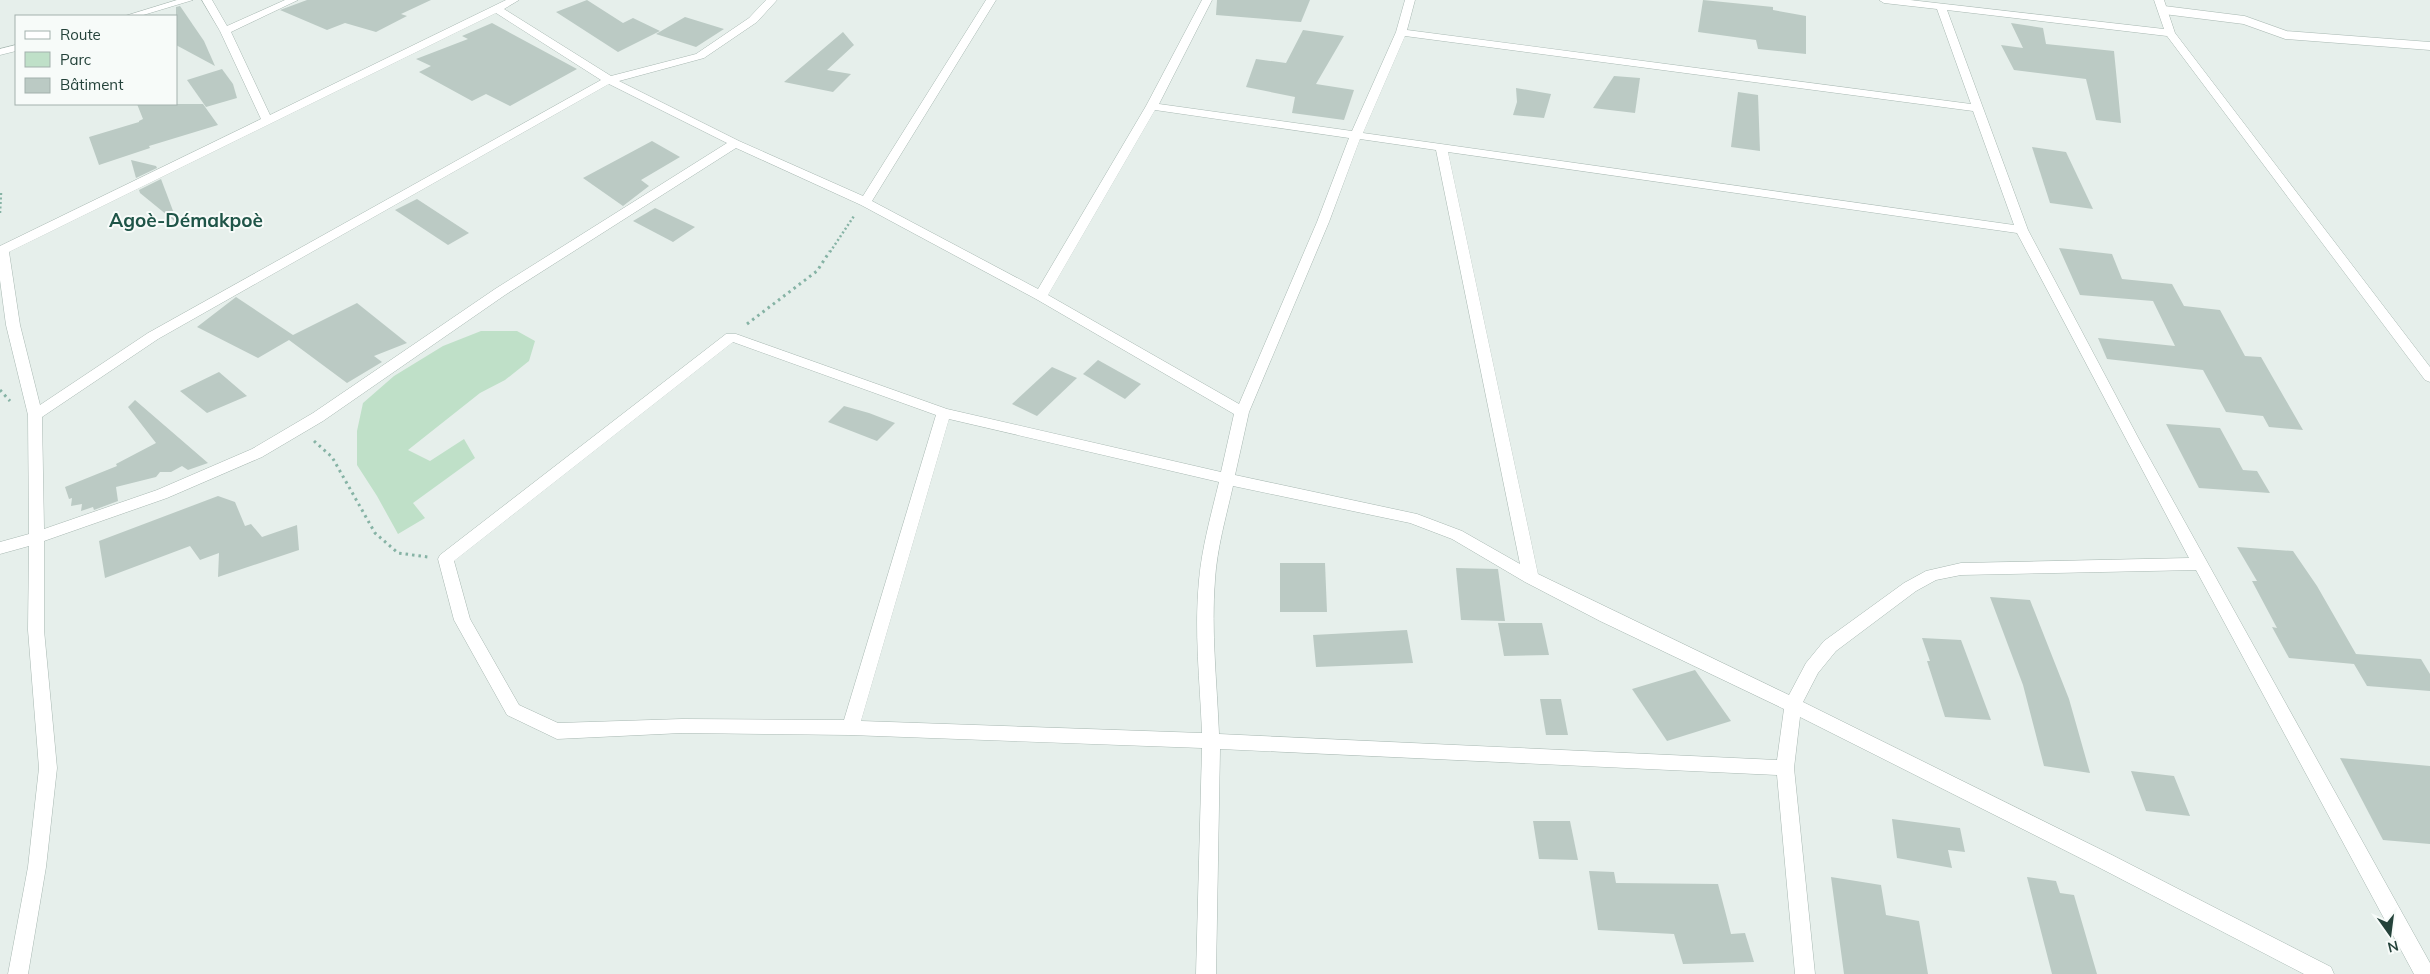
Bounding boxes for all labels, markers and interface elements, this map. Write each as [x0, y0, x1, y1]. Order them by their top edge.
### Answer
legend [15, 15, 178, 105]
text: Route [60, 25, 101, 44]
text: Parc [60, 50, 91, 69]
text: Bâtiment [60, 75, 123, 94]
district label: Agoè-Démakpoè [109, 208, 263, 232]
north arrow [2365, 909, 2415, 959]
text: N [2386, 937, 2400, 957]

